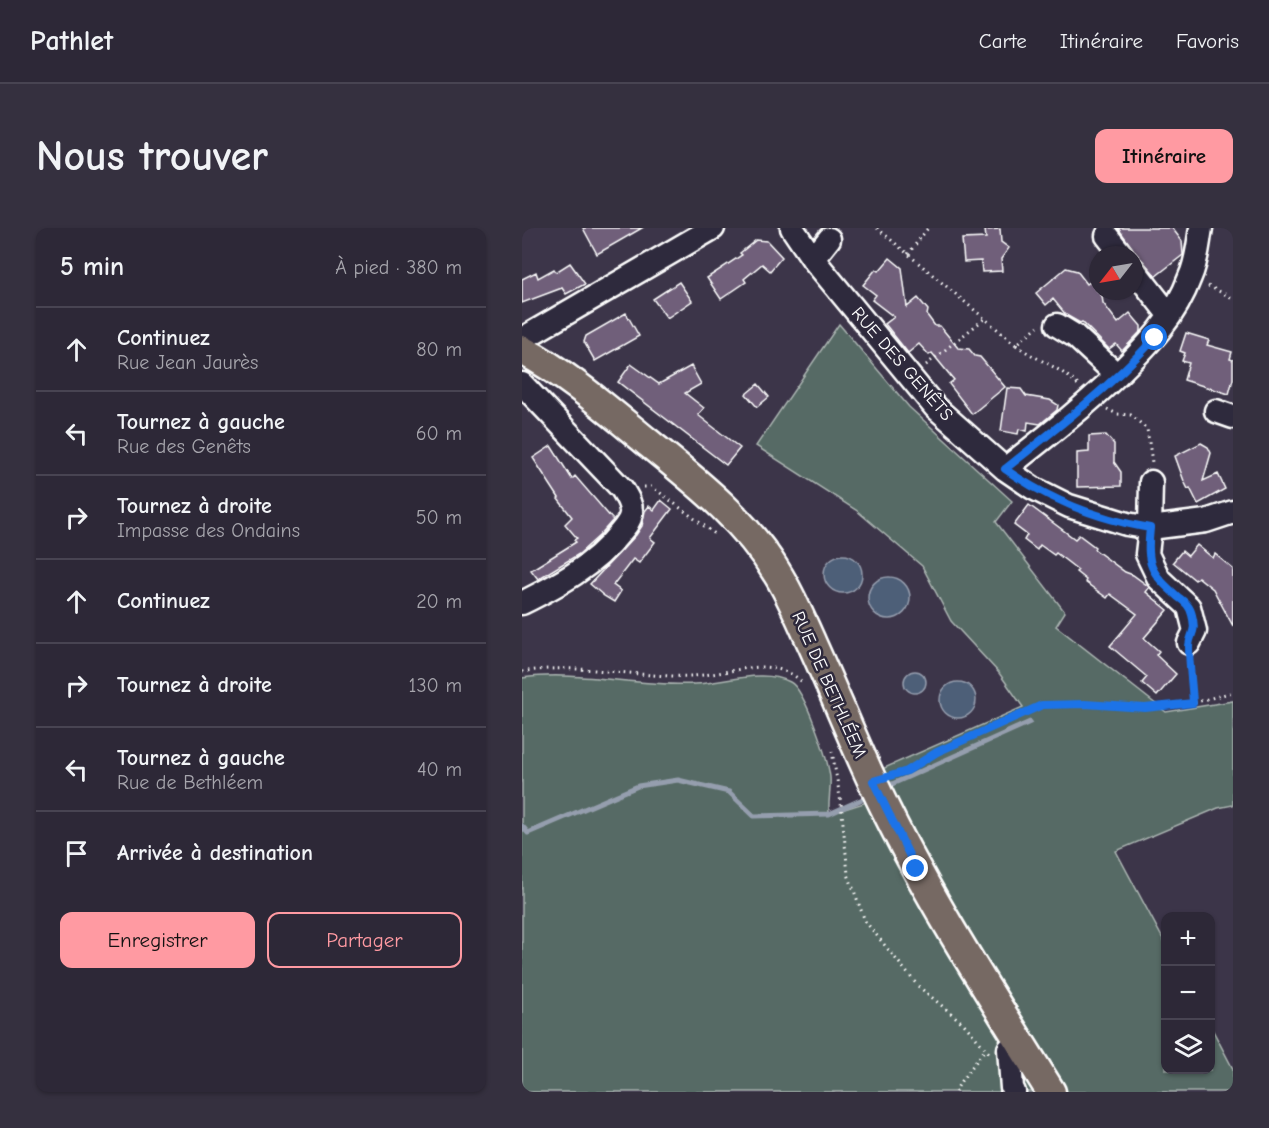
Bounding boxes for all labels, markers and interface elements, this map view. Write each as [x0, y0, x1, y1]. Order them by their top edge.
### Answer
text: Pathlet [30, 25, 113, 57]
text: Carte [979, 29, 1027, 53]
text: Itinéraire [1060, 29, 1143, 53]
text: Favoris [1176, 29, 1239, 53]
button: Itinéraire [1095, 129, 1233, 183]
text: Nous trouver [36, 132, 268, 181]
north arrow [1089, 246, 1143, 300]
text: 5 min [60, 252, 124, 282]
text: À pied · 380 m [335, 256, 462, 279]
street label: RUE DES GENÊTS [847, 302, 958, 425]
route start [1141, 324, 1167, 350]
text: Continuez [117, 325, 210, 351]
icon: ahead [60, 333, 93, 366]
text: 80 m [416, 338, 462, 361]
text: Rue Jean Jaurès [117, 351, 258, 374]
text: Tournez à gauche [117, 409, 285, 435]
icon: left [60, 417, 93, 450]
text: 60 m [416, 422, 462, 445]
text: Rue des Genêts [117, 435, 251, 458]
text: Tournez à droite [117, 493, 272, 519]
icon: right [60, 501, 93, 534]
text: 50 m [416, 506, 462, 529]
text: Impasse des Ondains [117, 519, 300, 542]
icon: ahead [60, 585, 93, 618]
text: Continuez [117, 588, 210, 614]
text: 20 m [416, 590, 462, 613]
street label: RUE DE BETHLÉEM [787, 608, 872, 762]
icon: right [60, 669, 93, 702]
text: Tournez à droite [117, 672, 272, 698]
text: 130 m [409, 674, 462, 697]
text: Tournez à gauche [117, 745, 285, 771]
icon: left [60, 753, 93, 786]
text: 40 m [417, 758, 462, 781]
text: Rue de Bethléem [117, 771, 263, 794]
icon: arrive [60, 837, 93, 870]
text: Arrivée à destination [117, 840, 313, 866]
route end [902, 855, 928, 881]
button: Enregistrer [60, 912, 255, 968]
button: Partager [267, 912, 462, 968]
map controls [1161, 912, 1215, 1074]
button: + [1161, 912, 1215, 966]
button: − [1161, 966, 1215, 1020]
button: layers [1161, 1020, 1215, 1074]

